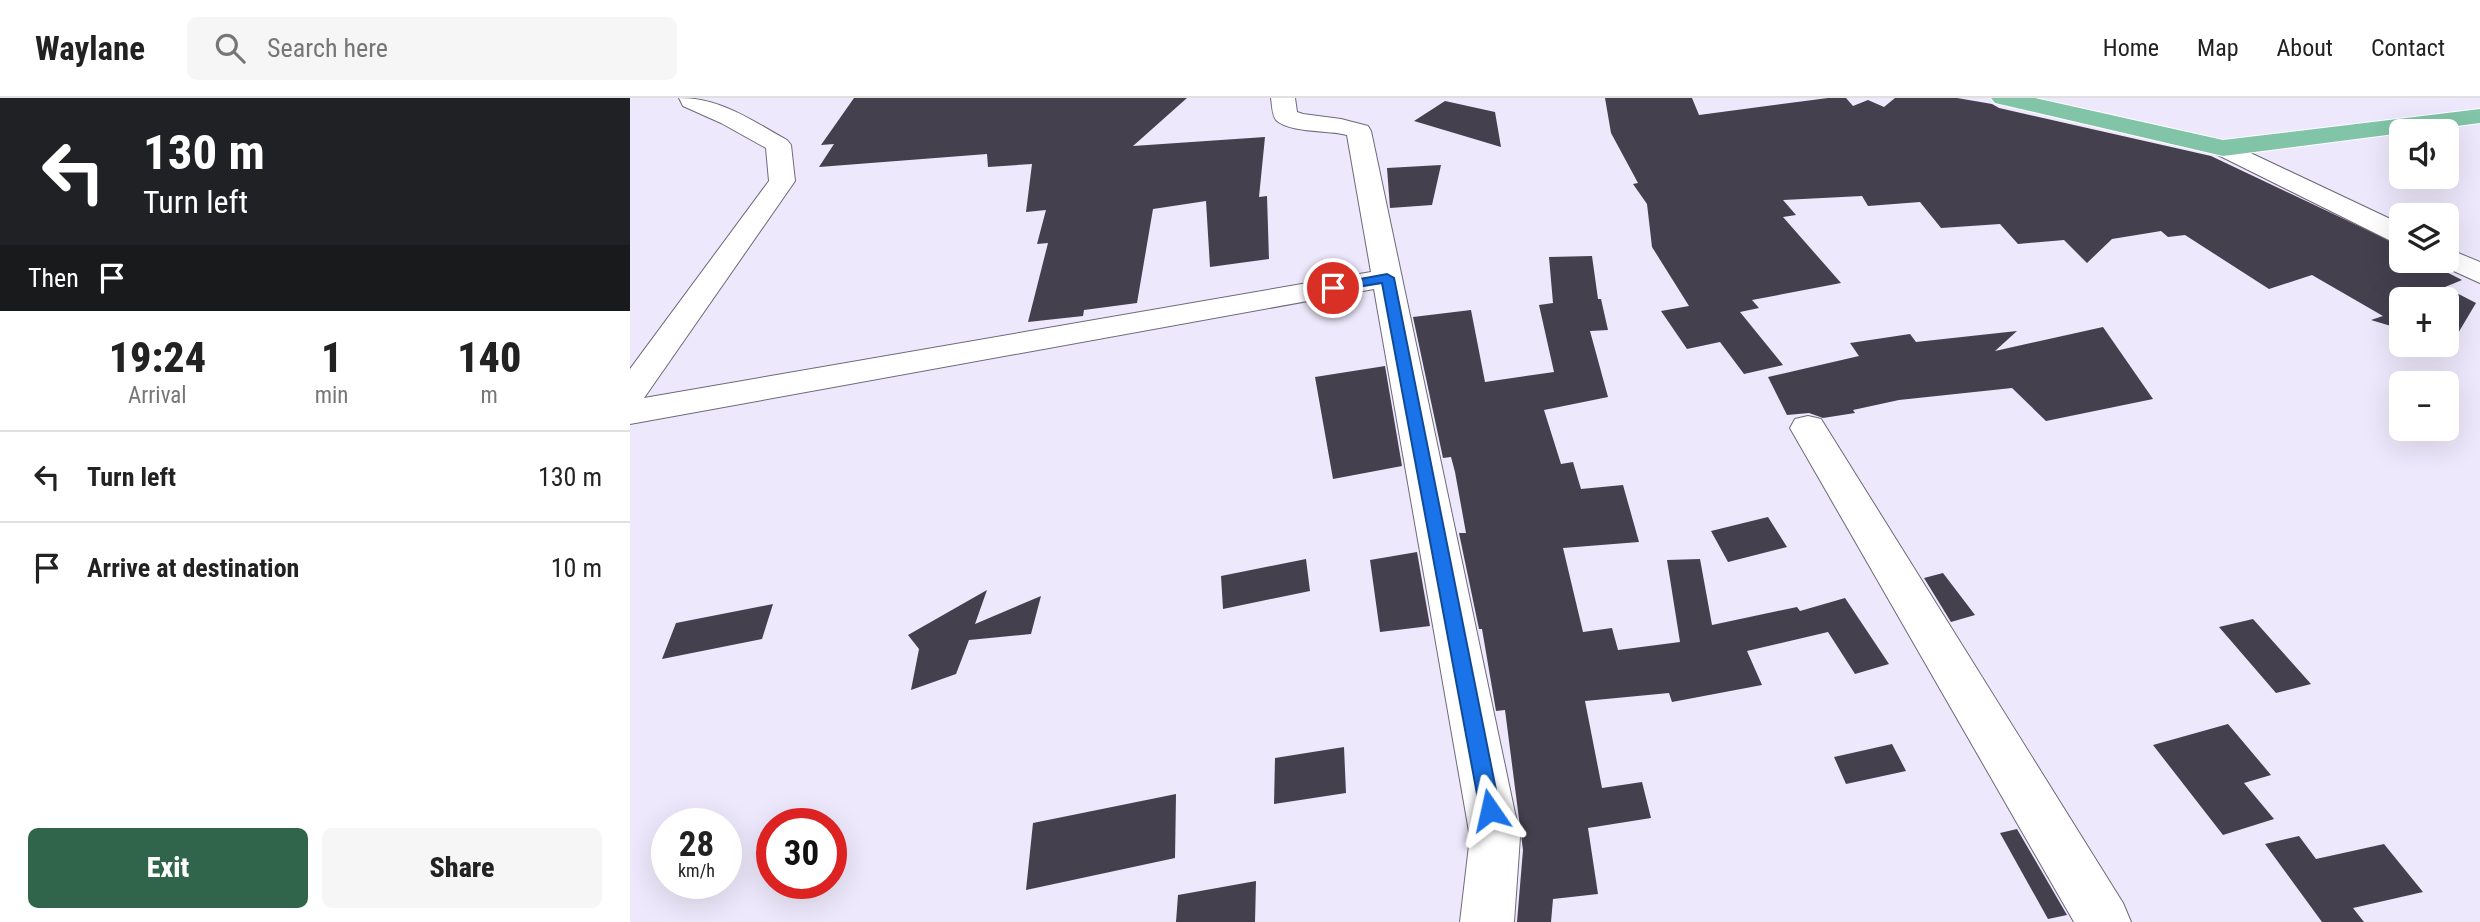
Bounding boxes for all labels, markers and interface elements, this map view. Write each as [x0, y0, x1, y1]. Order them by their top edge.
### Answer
search box [187, 17, 677, 80]
text: Waylane [35, 29, 145, 68]
icon: search [211, 29, 249, 67]
text: Search here [267, 33, 388, 63]
text: Home [2103, 34, 2159, 62]
text: Map [2197, 34, 2239, 62]
text: About [2277, 34, 2333, 62]
text: Contact [2371, 34, 2445, 62]
map controls [2389, 119, 2459, 441]
button: sound [2389, 119, 2459, 189]
text: 130 m [143, 124, 265, 181]
icon: left [28, 126, 119, 217]
text: Turn left [143, 183, 248, 221]
button: layers [2389, 203, 2459, 273]
pin [1303, 258, 1363, 318]
icon: arrive [93, 259, 131, 297]
text: Then [28, 263, 79, 293]
icon: arrive [1314, 269, 1352, 307]
button: + [2389, 287, 2459, 357]
text: 19:24 [109, 333, 206, 382]
text: 1 [321, 333, 342, 382]
text: 140 [457, 333, 521, 382]
button: − [2389, 371, 2459, 441]
text: Arrival [128, 382, 187, 409]
text: min [315, 382, 348, 409]
text: m [481, 382, 498, 409]
icon: left [28, 458, 66, 496]
text: Turn left [87, 462, 176, 492]
text: 130 m [538, 462, 602, 492]
icon: arrive [28, 549, 66, 587]
text: Arrive at destination [87, 553, 299, 583]
text: 10 m [551, 553, 602, 583]
position arrow [1453, 773, 1527, 847]
speed limit sign: 30 [756, 808, 847, 899]
text: 28 [679, 824, 714, 865]
button: Exit [28, 828, 308, 908]
button: Share [322, 828, 602, 908]
text: km/h [678, 860, 715, 881]

